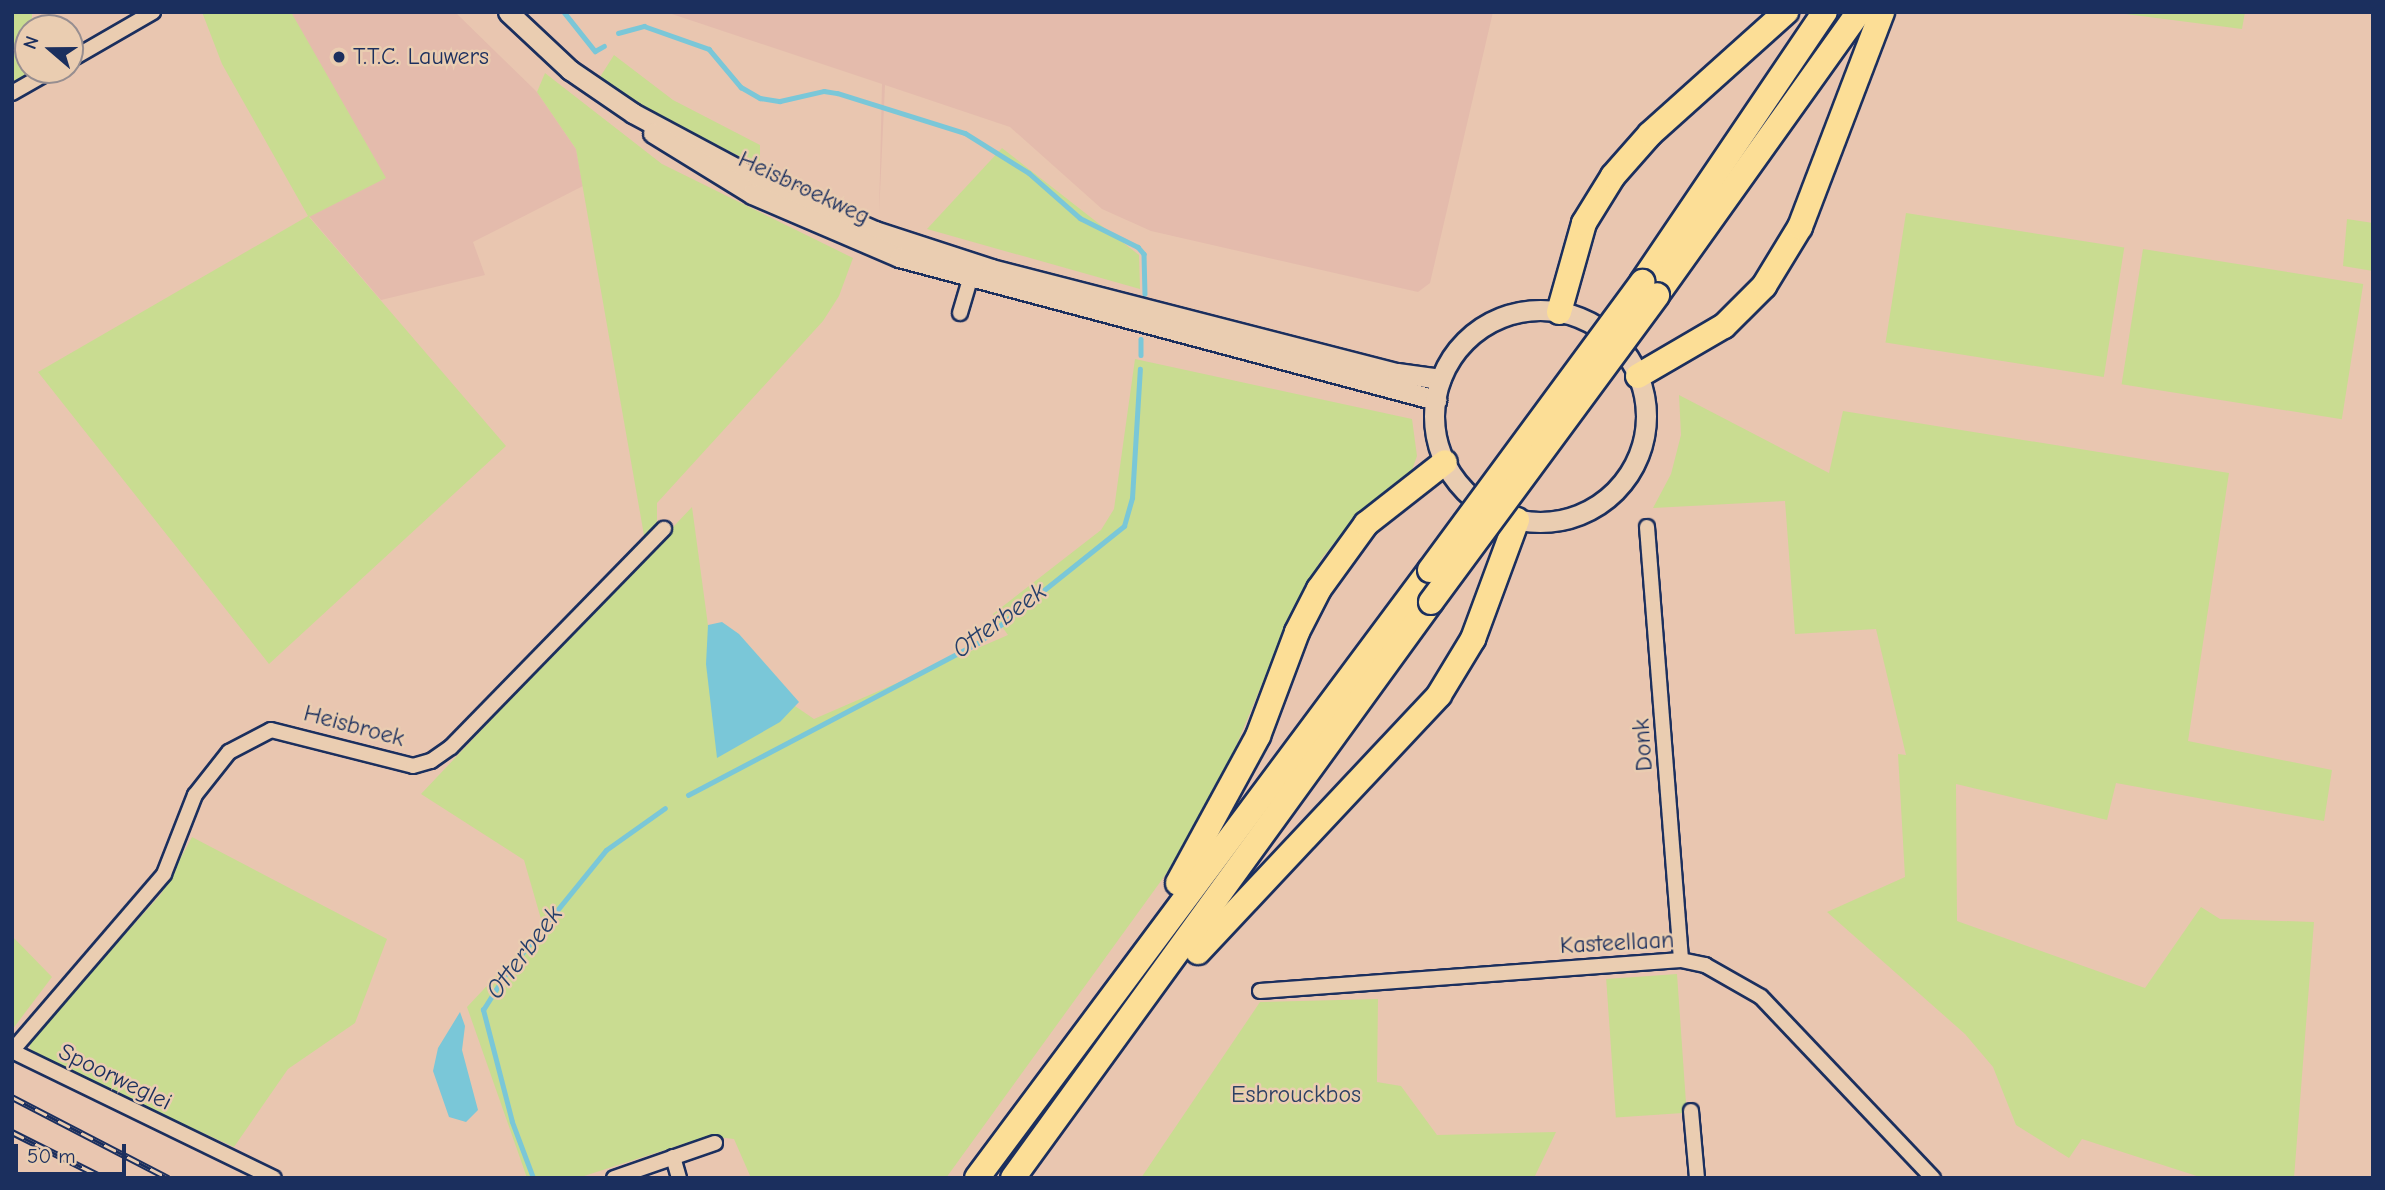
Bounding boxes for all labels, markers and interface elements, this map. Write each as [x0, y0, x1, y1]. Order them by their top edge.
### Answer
north arrow [14, 14, 84, 84]
text: N [19, 33, 44, 52]
place label: T.T.C. Lauwers [353, 43, 489, 71]
marker: T.T.C. Lauwers [331, 49, 347, 65]
street label: Heisbroekweg [734, 145, 874, 231]
water label: Otterbeek [947, 576, 1053, 666]
street label: Heisbroek [300, 699, 408, 753]
street label: Donk [1627, 718, 1659, 772]
water label: Otterbeek [480, 900, 570, 1006]
street label: Kasteellaan [1559, 926, 1675, 960]
street label: Spoorweglei [54, 1037, 176, 1117]
park label: Esbrouckbos [1231, 1081, 1361, 1109]
scale bar [18, 1130, 130, 1174]
text: 50 m [27, 1144, 76, 1168]

